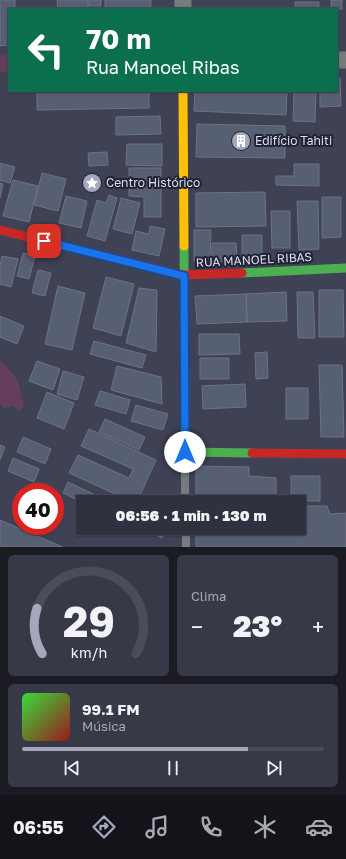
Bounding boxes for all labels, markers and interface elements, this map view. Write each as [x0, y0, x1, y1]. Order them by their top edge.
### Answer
text: 70 m [86, 22, 151, 55]
icon: left [20, 24, 72, 76]
text: Rua Manoel Ribas [86, 56, 240, 78]
building icon: Edifício Tahiti [230, 130, 252, 152]
place label: Edifício Tahiti [255, 133, 332, 148]
place icon: Centro Histórico [81, 172, 103, 194]
place label: Centro Histórico [106, 175, 200, 190]
pin [27, 224, 61, 258]
icon: arrive [33, 230, 55, 252]
street label: RUA MANOEL RIBAS [195, 249, 313, 270]
position arrow [164, 431, 206, 473]
speed limit sign: 40 [12, 483, 64, 535]
text: 06:56 · 1 min · 130 m [116, 506, 266, 524]
text: Clima [191, 588, 226, 604]
text: 29 [63, 595, 114, 645]
text: 23° [233, 608, 282, 644]
text: − [191, 613, 203, 640]
text: + [312, 613, 324, 640]
text: km/h [70, 643, 107, 660]
text: 99.1 FM [82, 700, 140, 718]
text: Música [82, 718, 126, 734]
icon: previous [61, 757, 83, 779]
icon: pause [162, 757, 184, 779]
icon: next [263, 757, 285, 779]
icon: directions [90, 813, 118, 841]
icon: music [143, 813, 171, 841]
icon: phone [197, 813, 225, 841]
icon: climate [251, 813, 279, 841]
icon: car [305, 813, 333, 841]
text: 06:55 [13, 816, 64, 838]

